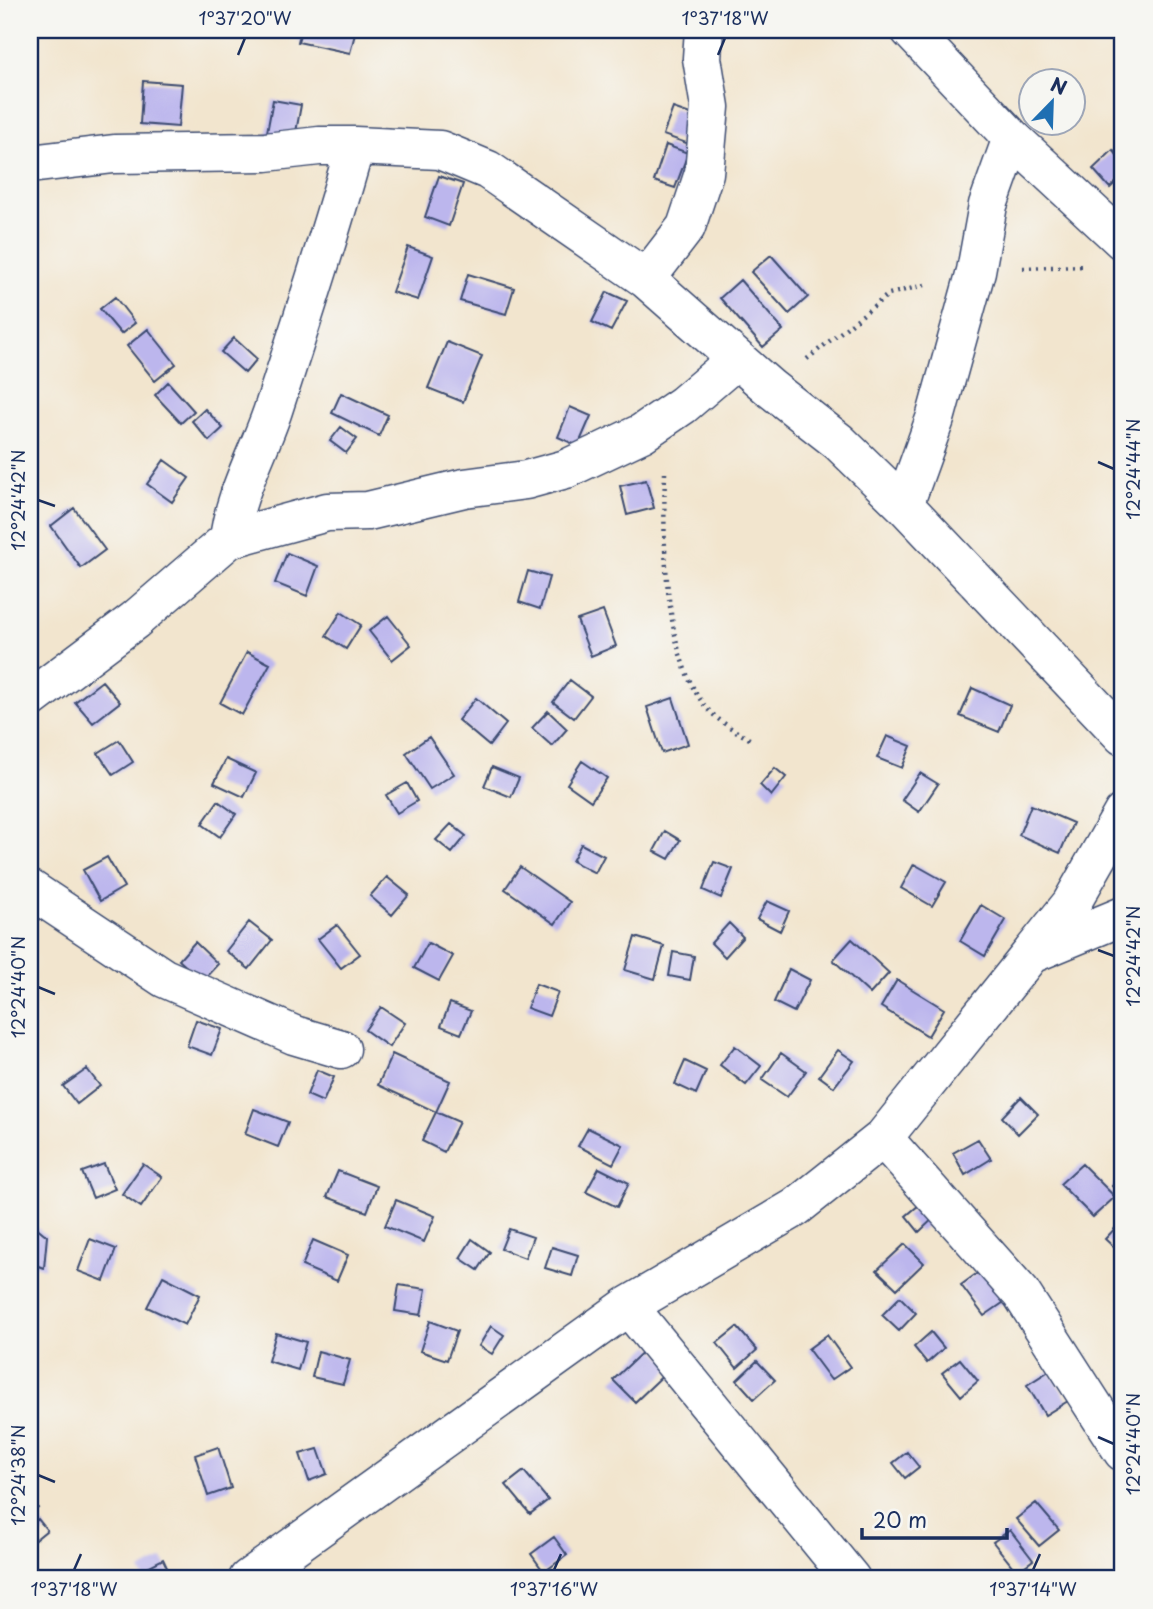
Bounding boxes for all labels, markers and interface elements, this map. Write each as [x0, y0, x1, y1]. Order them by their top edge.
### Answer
text: 1°37'20"W [198, 4, 292, 31]
text: 1°37'18"W [681, 4, 769, 31]
north arrow [1016, 66, 1086, 136]
text: N [1047, 70, 1071, 101]
text: 12°24'44"N [1119, 418, 1146, 520]
text: 12°24'42"N [4, 449, 31, 551]
text: 12°24'42"N [1119, 905, 1146, 1007]
text: 12°24'40"N [4, 936, 31, 1038]
text: 12°24'40"N [1119, 1393, 1146, 1495]
text: 12°24'38"N [4, 1424, 31, 1526]
scale bar [862, 1497, 1008, 1541]
text: 20 m [873, 1503, 927, 1535]
text: 1°37'18"W [30, 1575, 118, 1602]
text: 1°37'16"W [510, 1575, 599, 1602]
text: 1°37'14"W [989, 1575, 1077, 1602]

